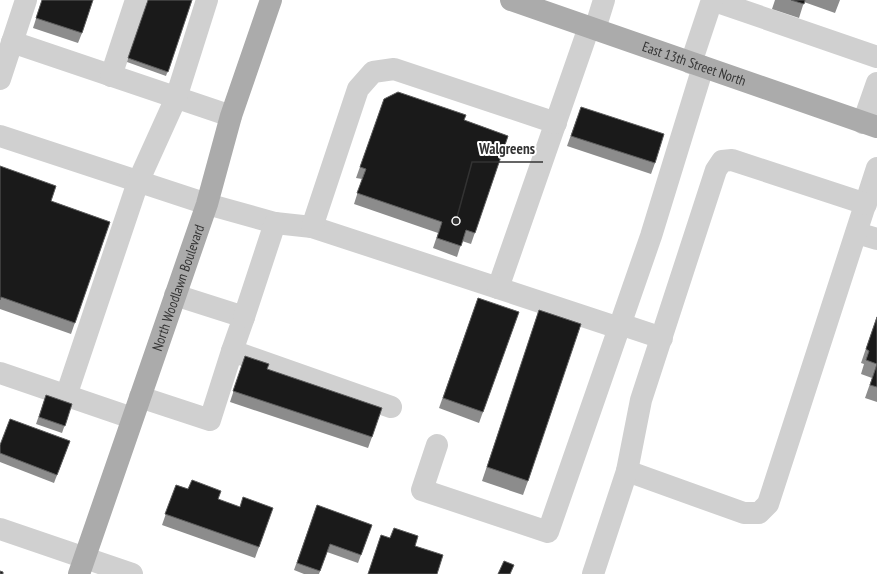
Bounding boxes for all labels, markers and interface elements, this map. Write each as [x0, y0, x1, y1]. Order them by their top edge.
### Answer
street label: East 13th Street North [640, 37, 749, 90]
callout: Walgreens [472, 135, 543, 162]
text: Walgreens [478, 139, 535, 158]
street label: North Woodlawn Boulevard [148, 222, 208, 353]

